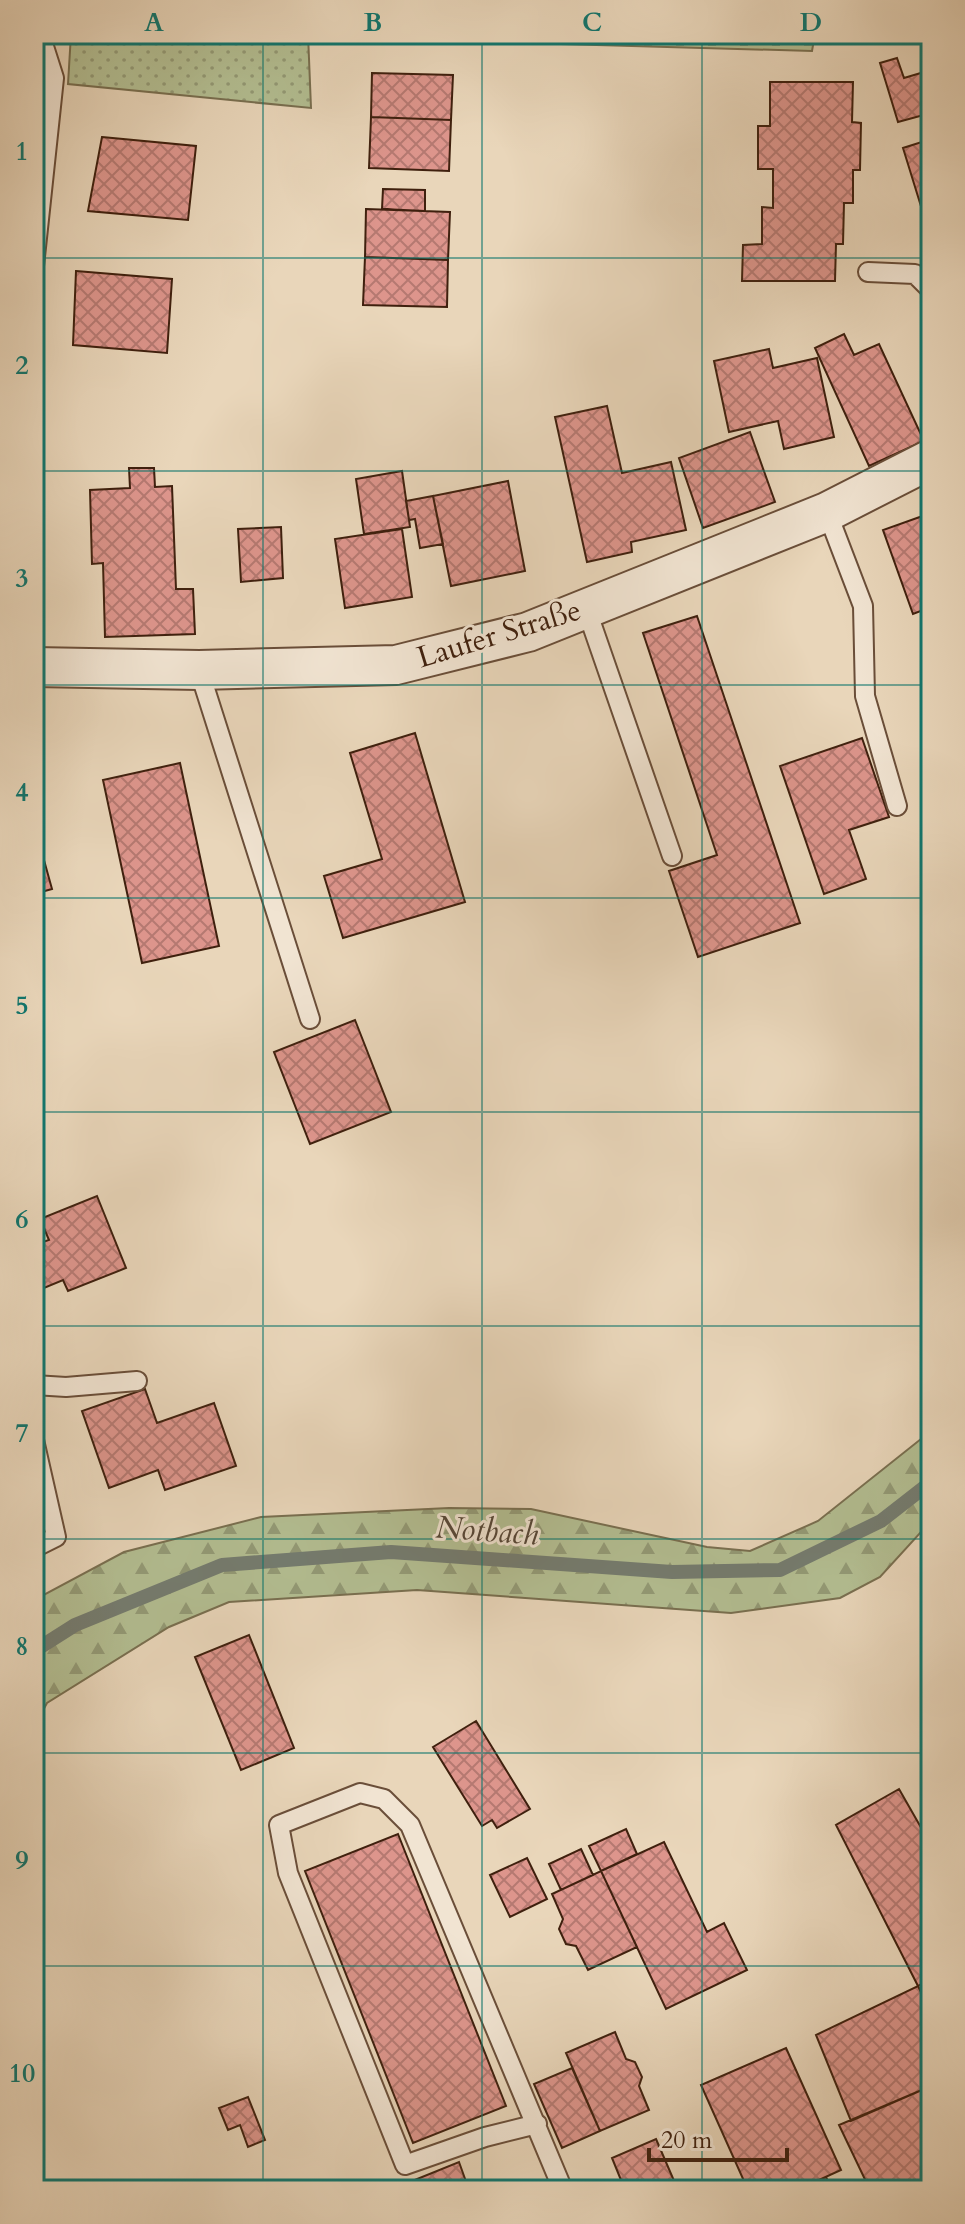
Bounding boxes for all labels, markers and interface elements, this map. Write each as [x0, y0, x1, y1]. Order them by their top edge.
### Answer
text: A [144, 5, 164, 40]
text: B [364, 5, 382, 40]
text: C [582, 5, 602, 40]
text: D [800, 5, 822, 40]
text: 1 [15, 134, 29, 169]
text: 2 [15, 348, 29, 383]
text: 3 [15, 561, 29, 596]
street label: Laufer Straße [412, 590, 586, 678]
text: 4 [15, 775, 29, 810]
text: 5 [15, 988, 29, 1023]
text: 6 [15, 1202, 29, 1237]
text: 7 [15, 1416, 29, 1451]
water label: Notbach [434, 1505, 540, 1557]
text: 8 [15, 1629, 29, 1664]
text: 9 [15, 1843, 29, 1878]
text: 10 [9, 2056, 35, 2091]
scale bar [649, 2112, 787, 2162]
text: 20 m [661, 2124, 713, 2157]

